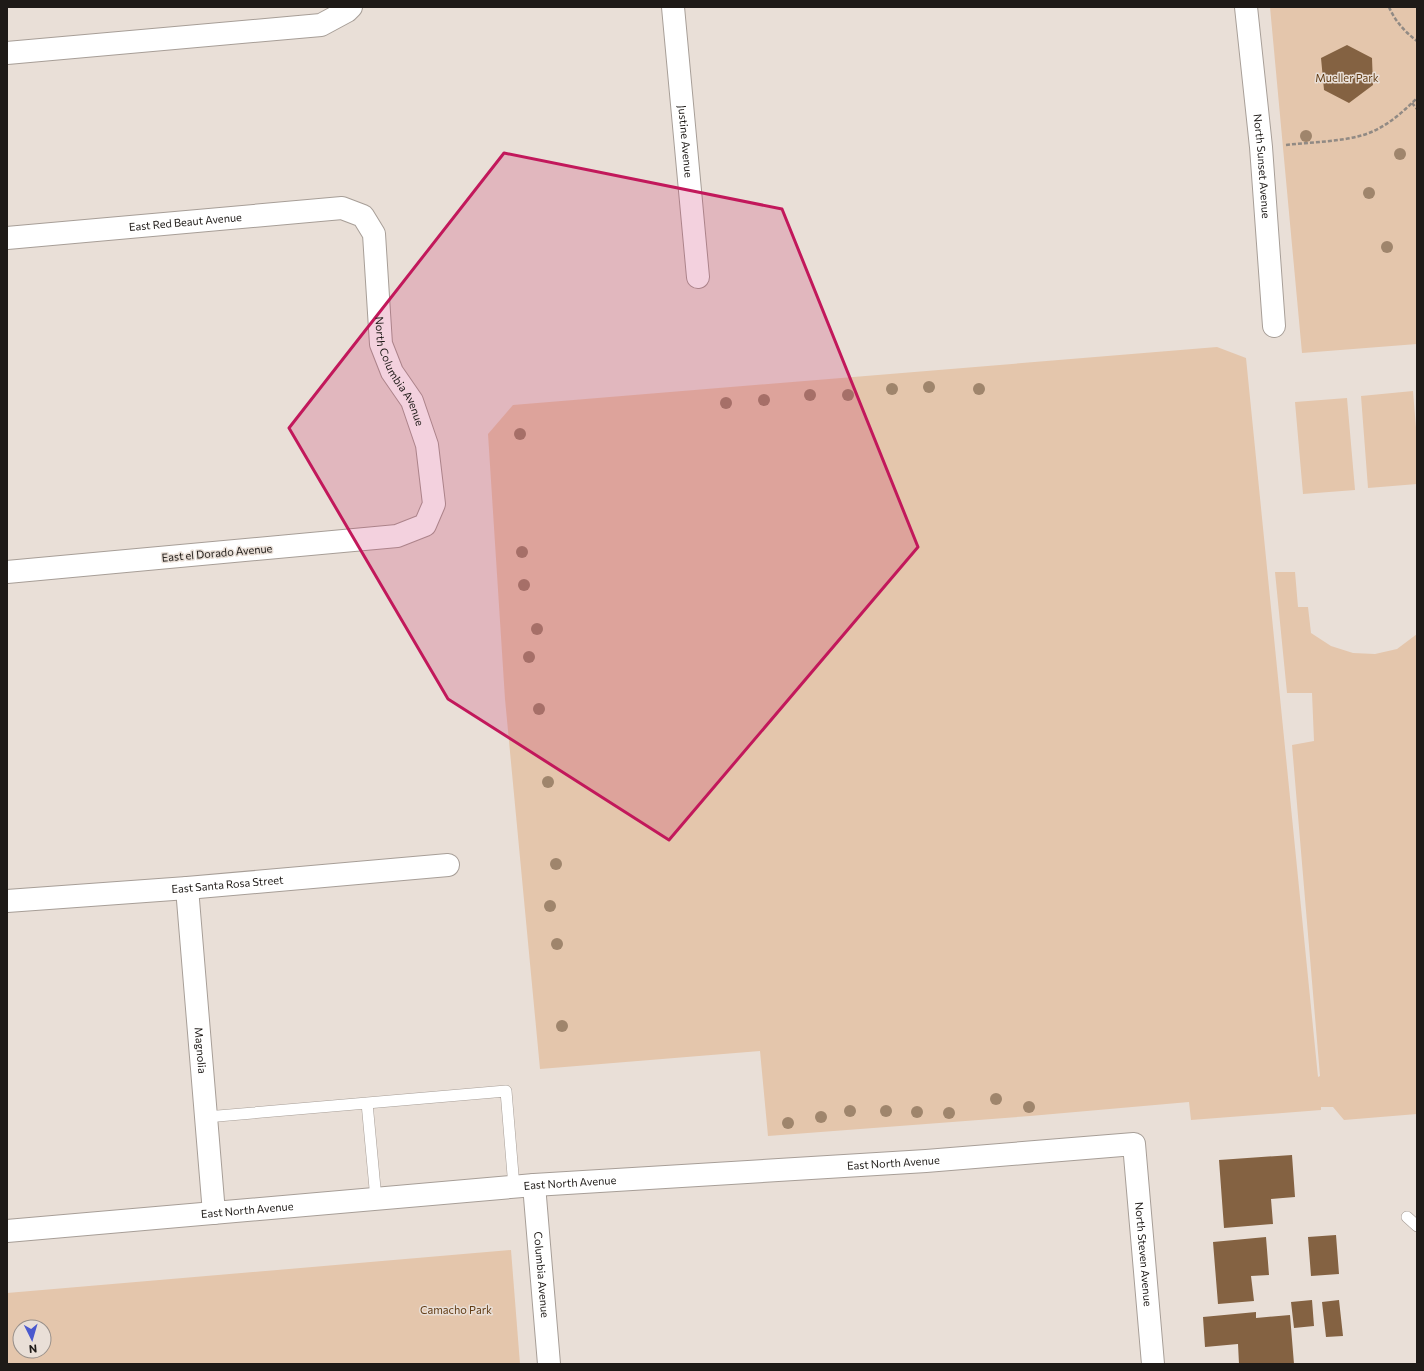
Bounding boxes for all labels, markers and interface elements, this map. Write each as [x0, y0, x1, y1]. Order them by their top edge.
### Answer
park label: Mueller Park [1315, 71, 1379, 84]
street label: Justine Avenue [675, 105, 696, 178]
street label: North Sunset Avenue [1251, 113, 1273, 219]
street label: East Red Beaut Avenue [128, 210, 242, 233]
street label: North Columbia Avenue [373, 316, 427, 428]
street label: East el Dorado Avenue [161, 541, 273, 564]
street label: East Santa Rosa Street [171, 872, 284, 895]
street label: Magnolia [193, 1027, 209, 1074]
street label: East North Avenue [847, 1153, 940, 1172]
street label: East North Avenue [523, 1173, 617, 1192]
street label: East North Avenue [200, 1199, 294, 1220]
street label: North Steven Avenue [1133, 1201, 1155, 1307]
street label: Columbia Avenue [532, 1231, 552, 1319]
park label: Camacho Park [420, 1303, 492, 1316]
north arrow [12, 1319, 52, 1359]
text: N [28, 1343, 38, 1356]

